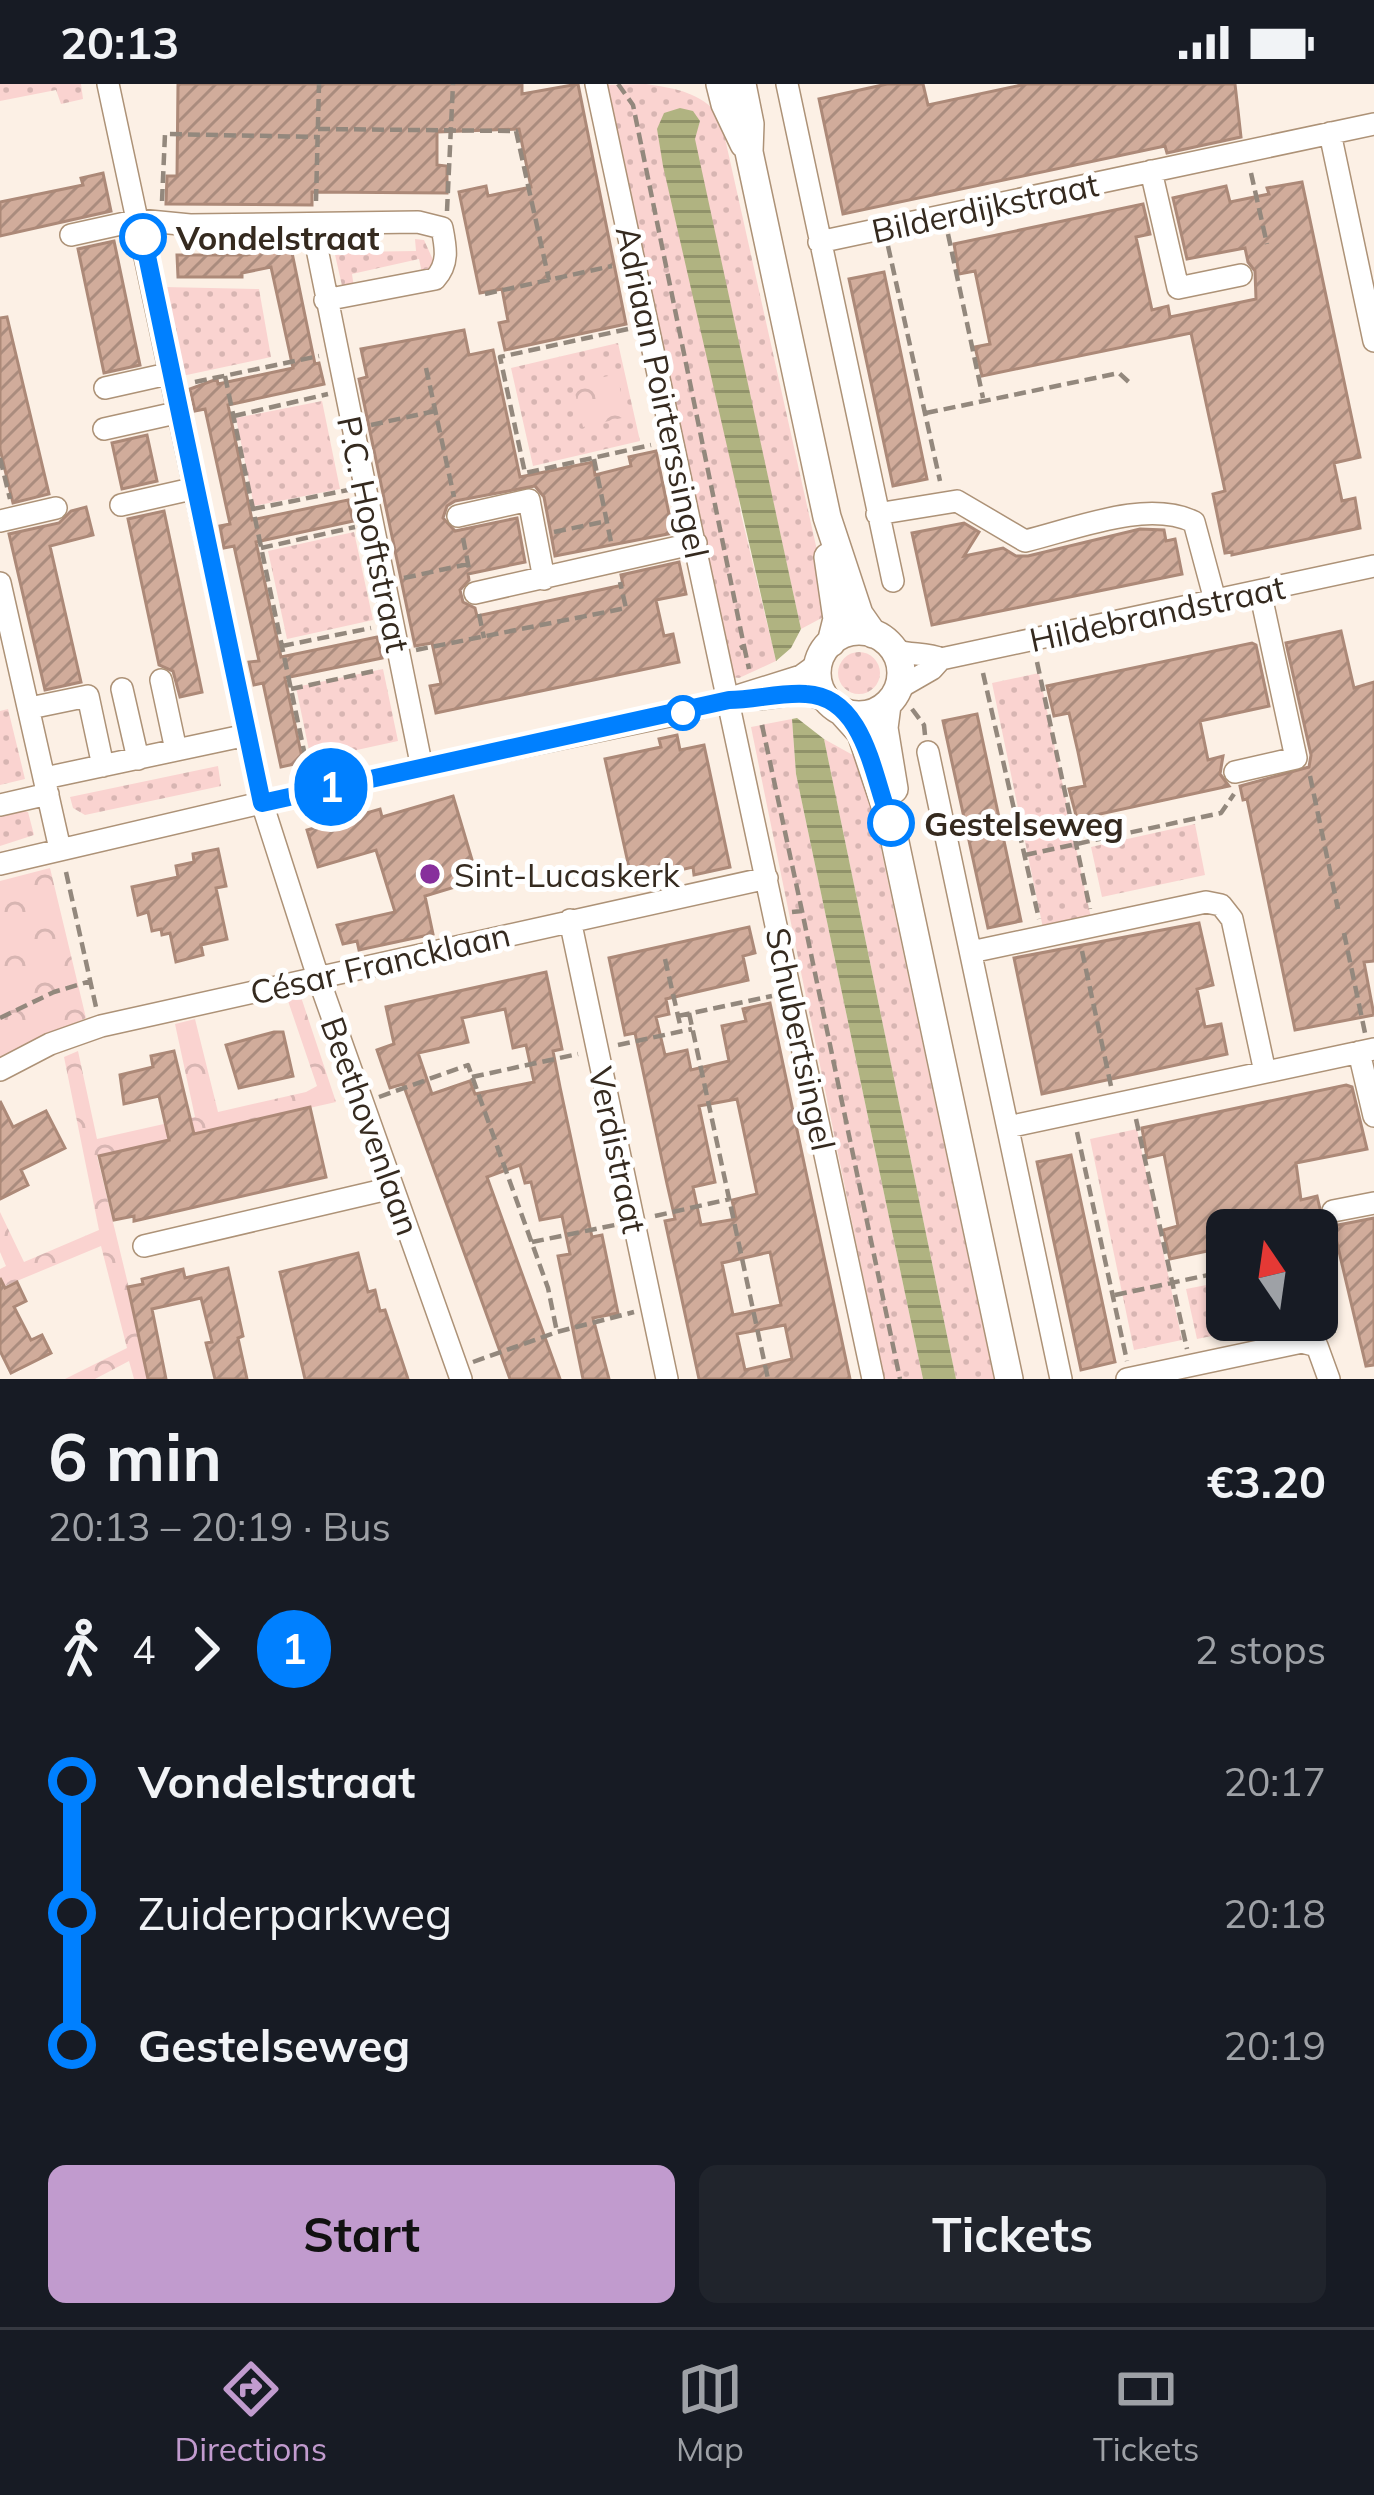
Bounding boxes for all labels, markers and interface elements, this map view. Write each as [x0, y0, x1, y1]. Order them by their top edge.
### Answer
text: 20:13 [60, 14, 179, 70]
street label: Bilderdijkstraat [868, 163, 1102, 251]
marker: Vondelstraat [121, 215, 165, 259]
place label: Vondelstraat [175, 217, 379, 258]
street label: Adriaan Poirterssingel [608, 222, 718, 562]
street label: P.C. Hooftstraat [329, 412, 419, 656]
street label: Hildebrandstraat [1026, 566, 1288, 660]
unlabelled marker [667, 697, 699, 729]
line badge: 1 [292, 748, 370, 826]
text: 1 [318, 760, 344, 813]
marker: Gestelseweg [869, 801, 913, 845]
place label: Gestelseweg [924, 803, 1124, 844]
place label: Sint-Lucaskerk [454, 854, 681, 895]
marker: Sint-Lucaskerk [417, 861, 443, 887]
street label: César Francklaan [246, 913, 514, 1013]
street label: Schubertsingel [757, 924, 845, 1154]
street label: Beethovenlaan [313, 1011, 429, 1241]
street label: Verdistraat [580, 1063, 656, 1237]
north arrow [1206, 1209, 1338, 1341]
map controls [1206, 1209, 1338, 1341]
text: 6 min [48, 1415, 222, 1498]
text: €3.20 [1207, 1453, 1326, 1509]
text: 20:13 – 20:19 · Bus [48, 1502, 391, 1551]
icon: walk [48, 1616, 114, 1682]
icon: forward [173, 1616, 239, 1682]
text: 1 [281, 1622, 307, 1675]
text: 4 [132, 1625, 155, 1674]
text: 2 stops [1195, 1625, 1326, 1674]
text: Vondelstraat [138, 1753, 415, 1809]
text: 20:17 [1224, 1757, 1326, 1806]
text: Zuiderparkweg [138, 1885, 452, 1941]
text: 20:18 [1224, 1889, 1326, 1938]
text: Gestelseweg [138, 2017, 410, 2073]
text: 20:19 [1224, 2021, 1326, 2070]
button: Start [48, 2165, 675, 2303]
button: Tickets [699, 2165, 1326, 2303]
tab: Directions [174, 2356, 327, 2469]
tab: Map [676, 2356, 744, 2469]
tab: Tickets [1093, 2356, 1199, 2469]

